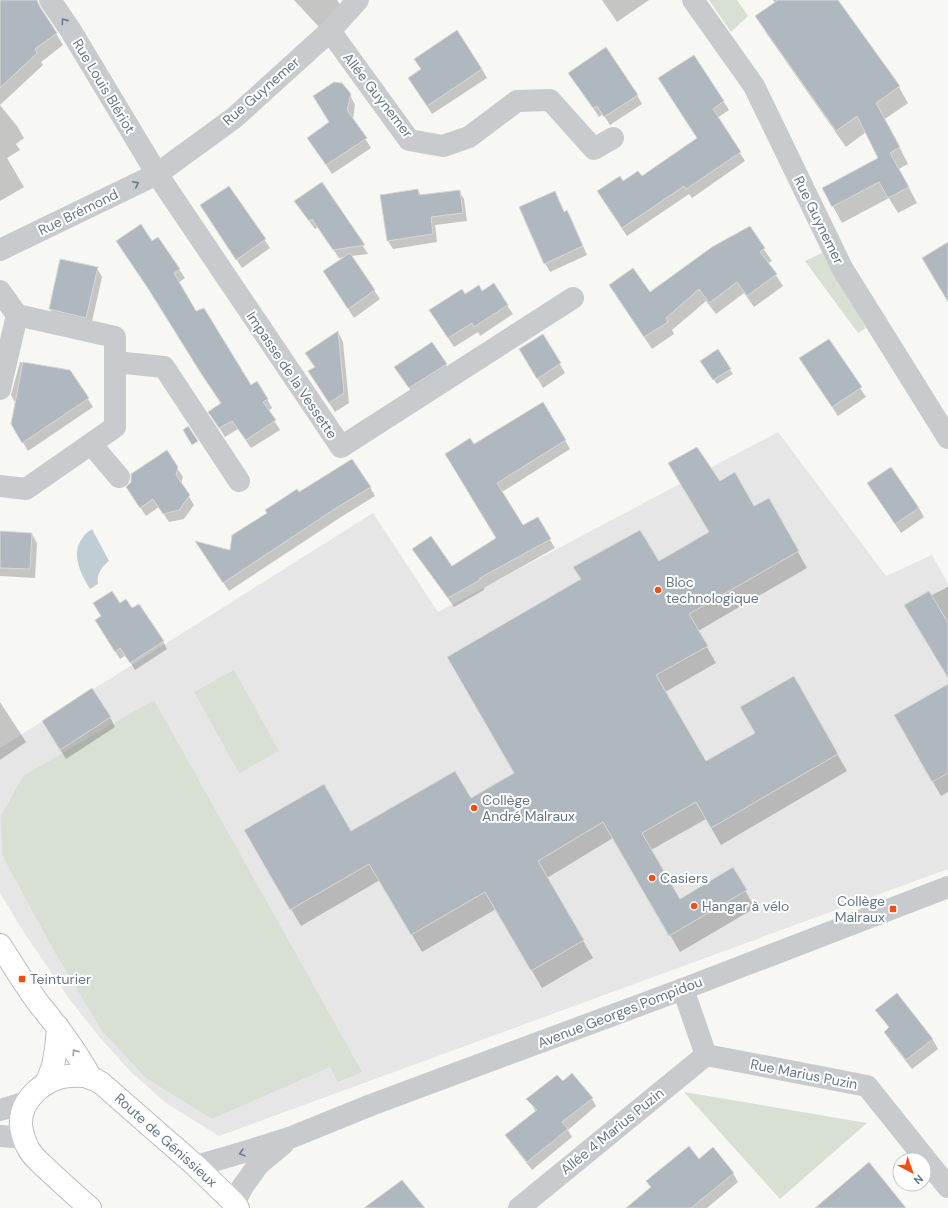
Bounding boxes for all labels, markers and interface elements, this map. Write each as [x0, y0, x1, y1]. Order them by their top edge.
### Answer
one-way arrow [62, 18, 69, 25]
street label: Rue Louis Blériot [69, 35, 139, 137]
street label: Allée Guynemer [339, 49, 417, 141]
street label: Rue Guynemer [219, 53, 303, 129]
street label: Rue Guynemer [790, 173, 848, 267]
one-way arrow [131, 181, 139, 189]
street label: Rue Brémond [35, 185, 121, 239]
street label: Impasse de la Vessette [243, 308, 341, 442]
place label: Bloc technologique [666, 573, 759, 607]
marker: Bloc technologique [653, 585, 663, 595]
place label: Collège André Malraux [482, 791, 575, 825]
marker: Collège André Malraux [469, 803, 479, 813]
place label: Casiers [660, 869, 708, 887]
marker: Casiers [647, 873, 657, 883]
place label: Collège Malraux [835, 892, 885, 926]
place label: Hangar à vélo [702, 897, 789, 915]
marker: Hangar à vélo [689, 901, 699, 911]
marker: Collège Malraux [888, 904, 898, 914]
place label: Teinturier [30, 970, 91, 988]
street label: Avenue Georges Pompidou [535, 972, 705, 1052]
marker: Teinturier [17, 974, 27, 984]
one-way arrow [73, 1049, 80, 1056]
street label: Rue Marius Puzin [749, 1055, 859, 1093]
street label: Allée 4 Marius Puzin [557, 1084, 667, 1178]
street label: Route de Génissieux [111, 1089, 221, 1191]
one-way arrow [238, 1148, 245, 1157]
north arrow [892, 1152, 932, 1192]
text: N [911, 1172, 926, 1187]

